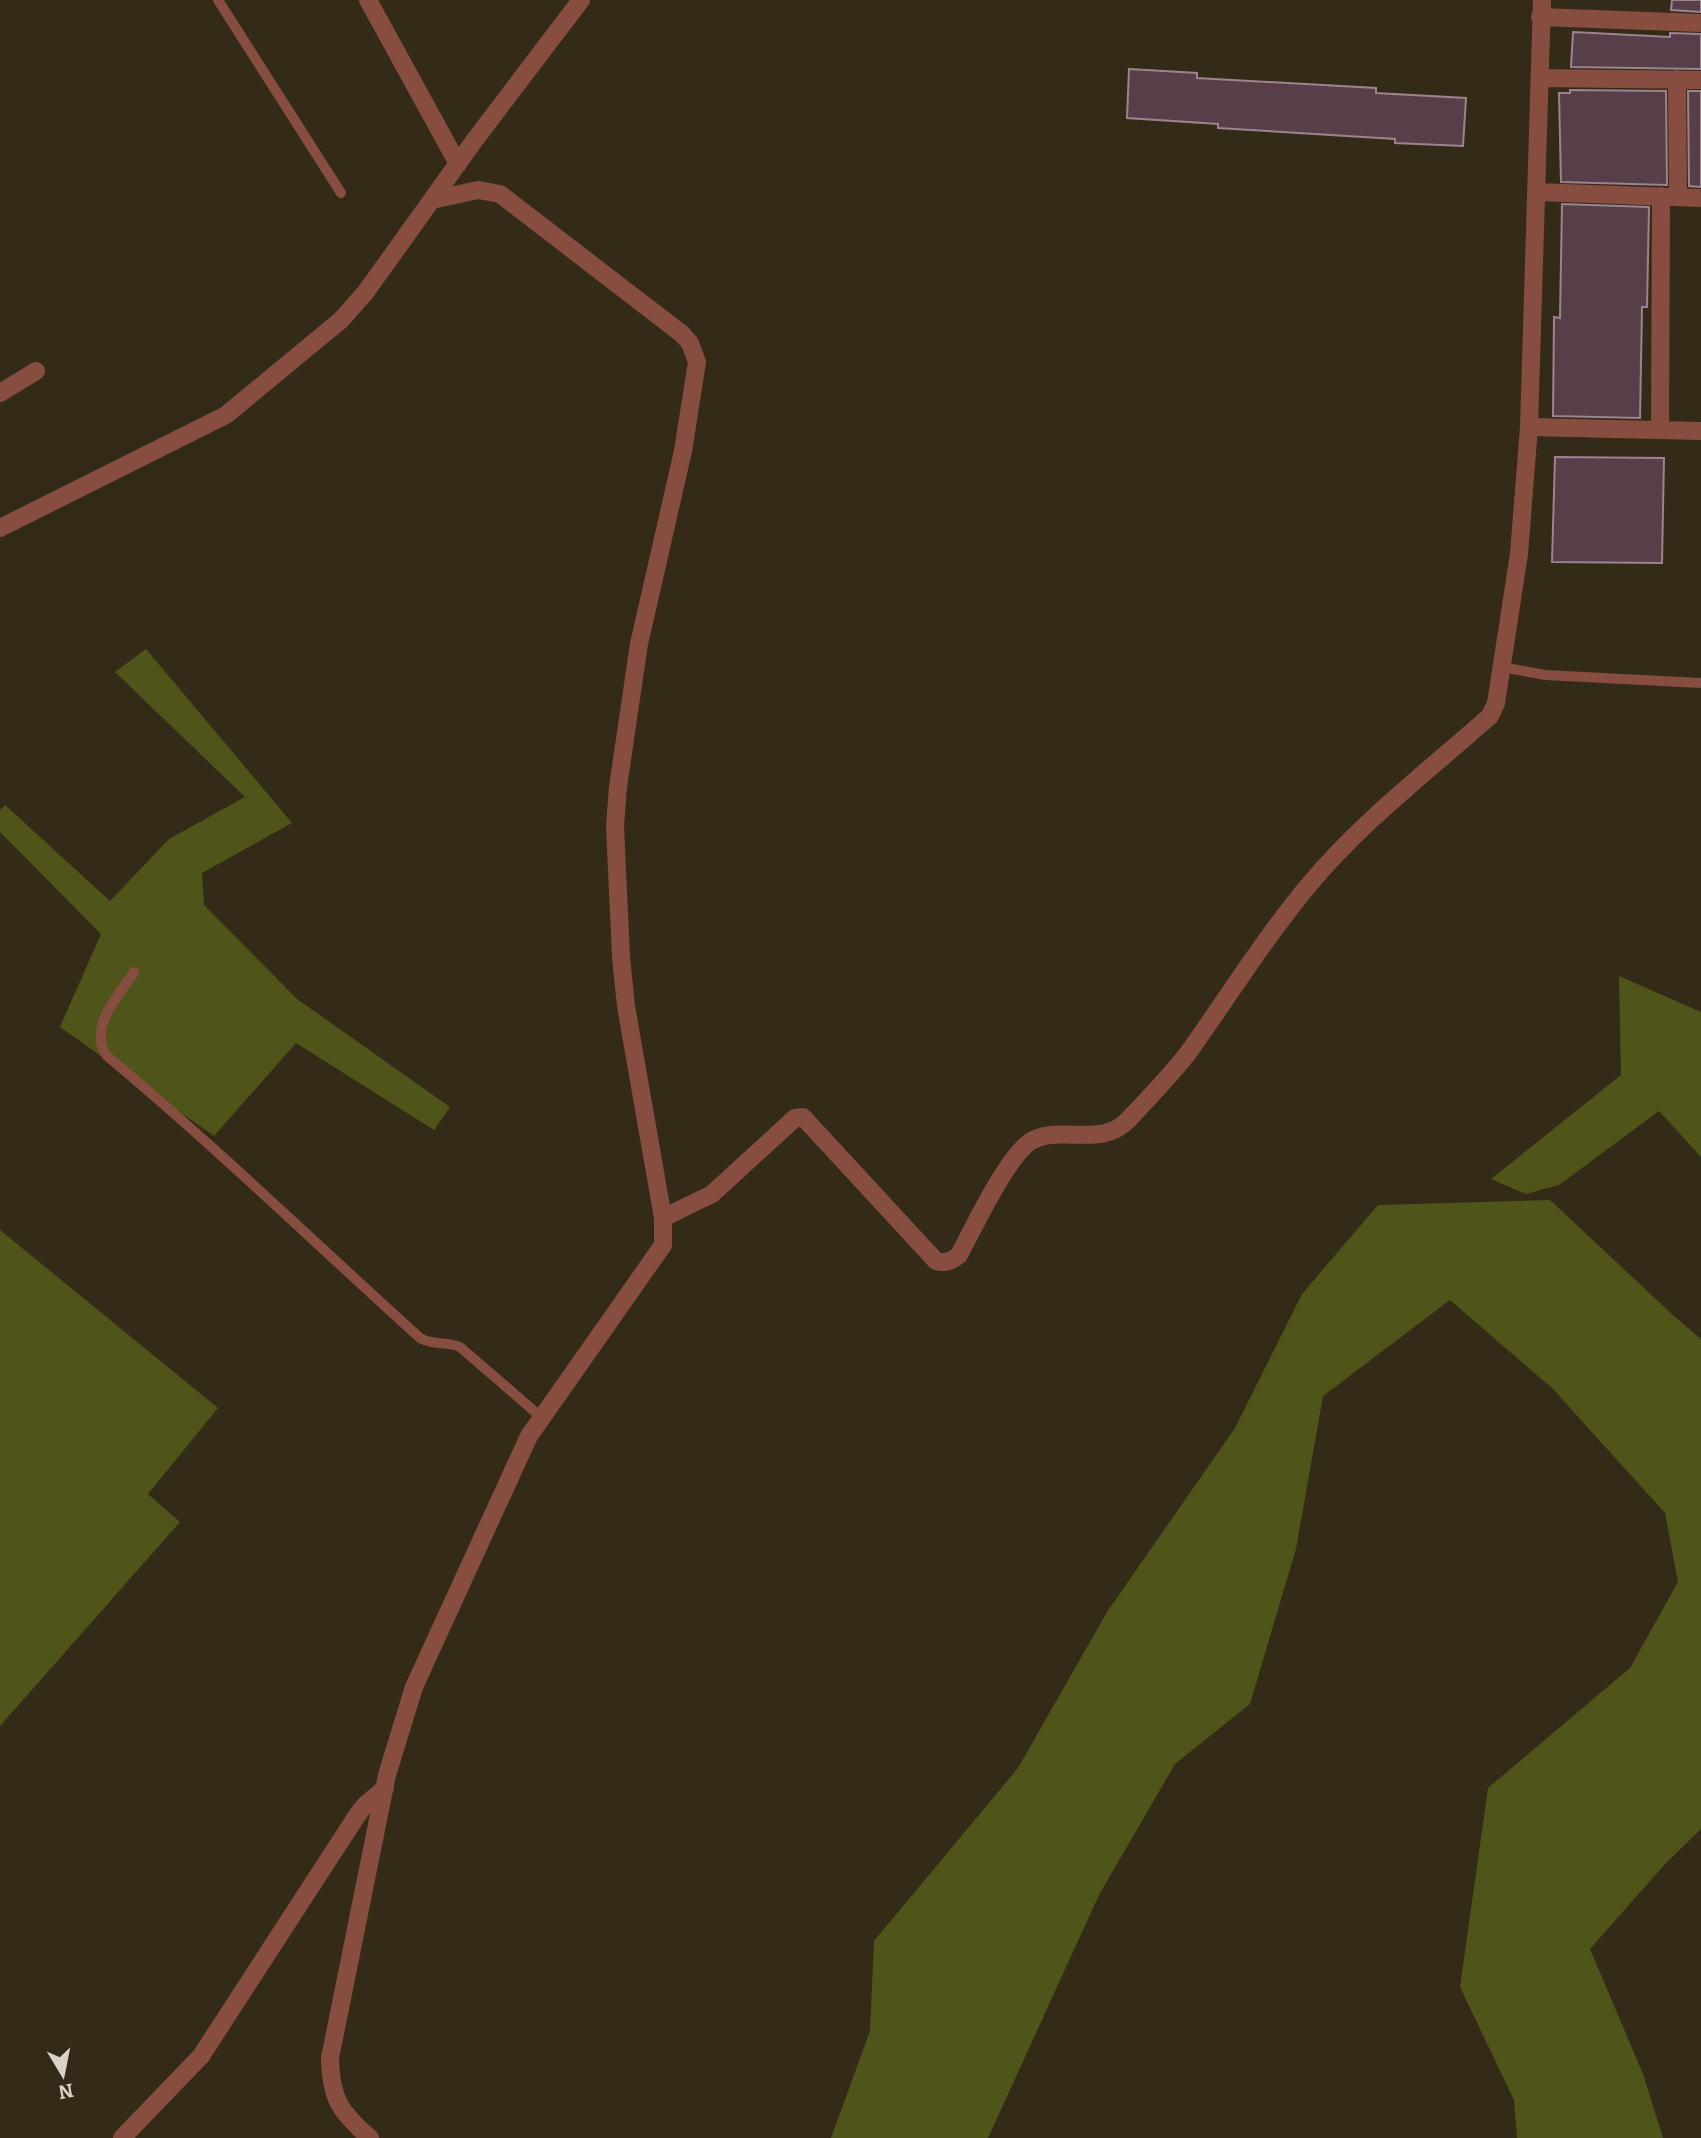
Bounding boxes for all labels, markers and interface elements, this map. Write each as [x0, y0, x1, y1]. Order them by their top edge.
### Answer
north arrow [28, 2040, 98, 2110]
text: N [56, 2079, 75, 2104]

